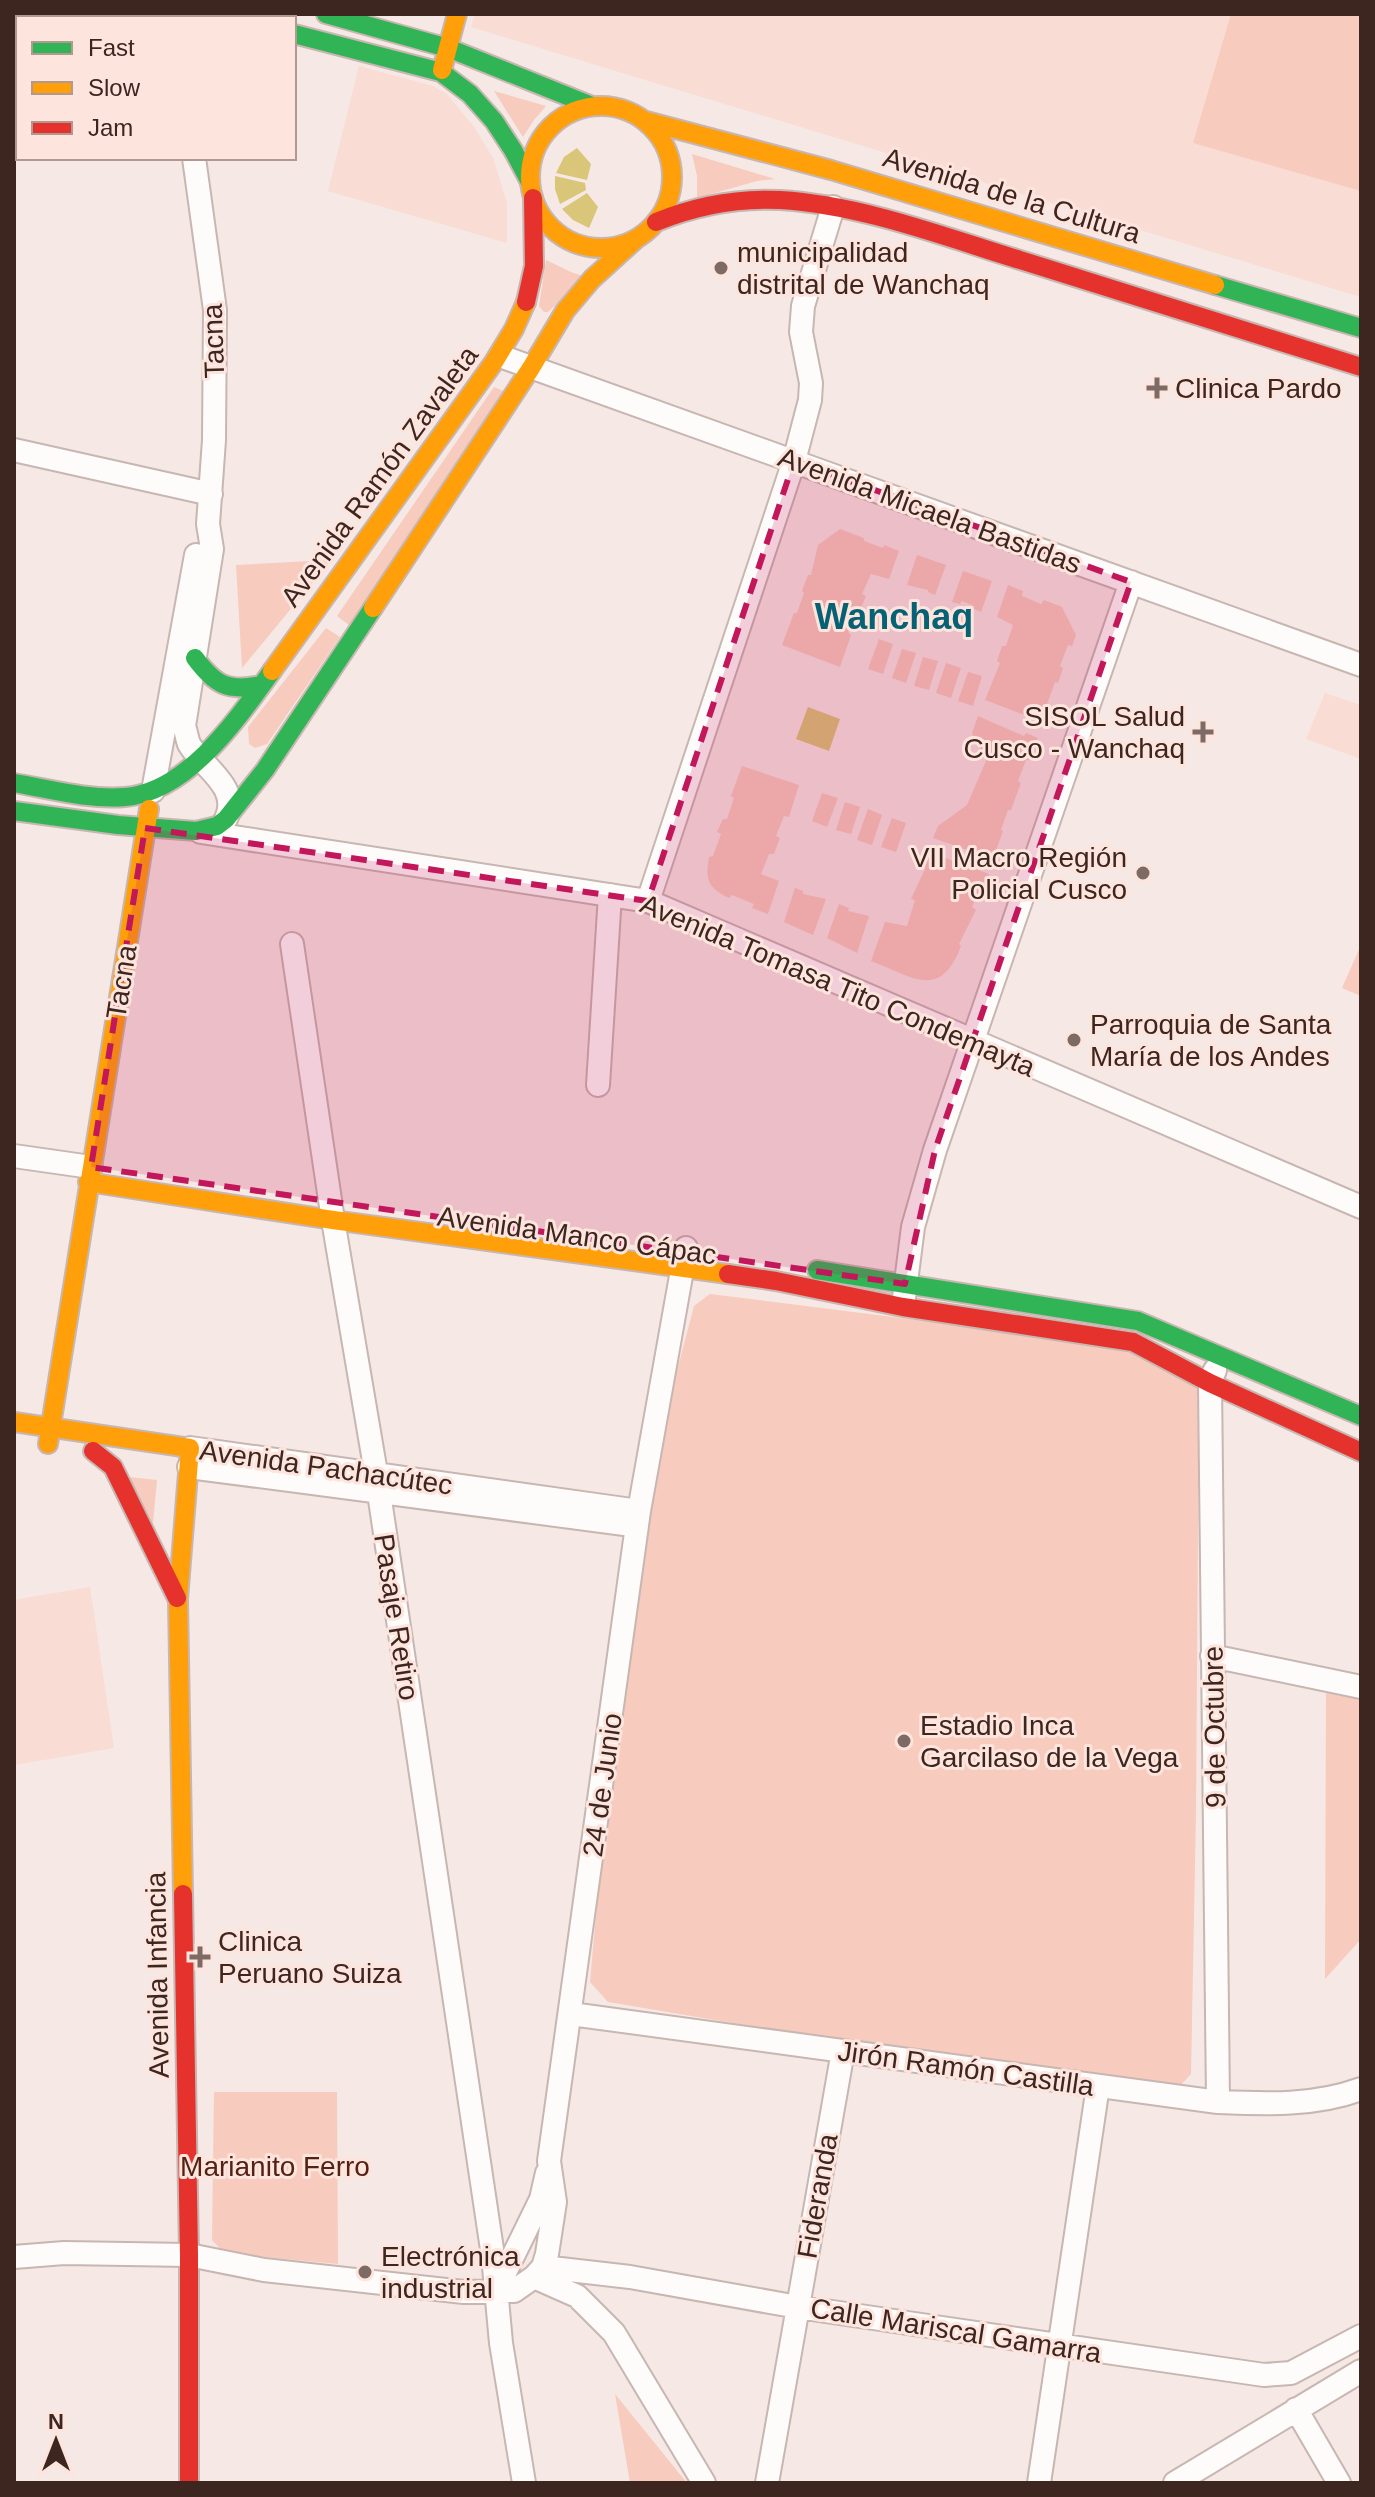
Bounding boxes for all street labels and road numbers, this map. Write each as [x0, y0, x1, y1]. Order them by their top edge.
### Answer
street label: Avenida de la Cultura [880, 142, 1145, 249]
street label: Tacna [197, 303, 230, 379]
street label: Avenida Ramón Zavaleta [275, 340, 484, 612]
street label: Avenida Micaela Bastidas [774, 441, 1086, 580]
street label: Avenida Tomasa Tito Condemayta [636, 888, 1040, 1083]
street label: Tacna [100, 942, 143, 1021]
street label: Avenida Manco Cápac [436, 1201, 718, 1270]
street label: Avenida Pachacútec [198, 1434, 454, 1501]
street label: Pasaje Retiro [368, 1532, 425, 1703]
street label: 9 de Octubre [1198, 1646, 1231, 1808]
street label: 24 de Junio [577, 1711, 628, 1859]
street label: Avenida Infancia [140, 1871, 175, 2079]
street label: Jirón Ramón Castilla [836, 2035, 1096, 2102]
street label: Fideranda [791, 2131, 844, 2261]
street label: Calle Mariscal Gamarra [808, 2292, 1104, 2369]

